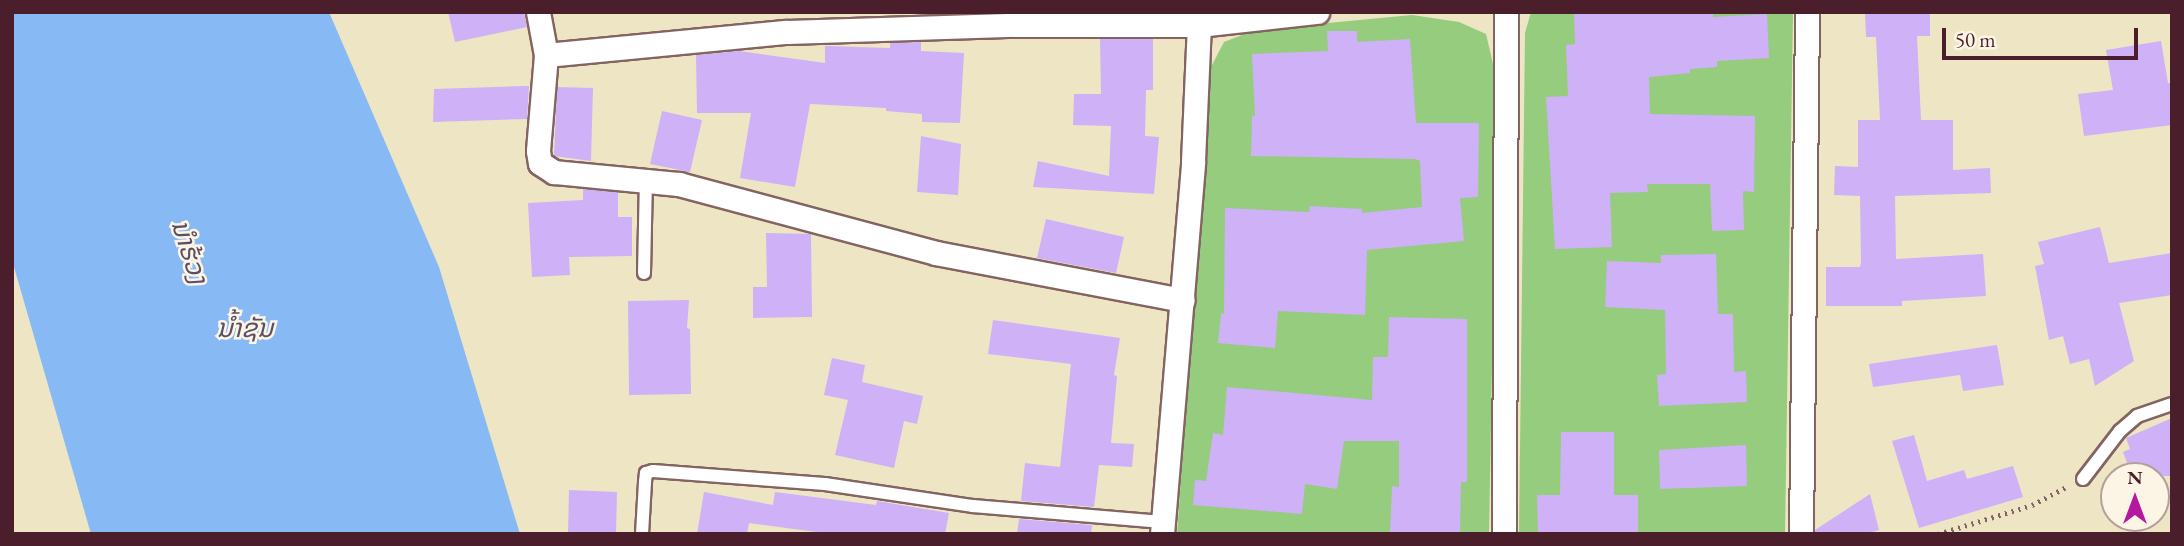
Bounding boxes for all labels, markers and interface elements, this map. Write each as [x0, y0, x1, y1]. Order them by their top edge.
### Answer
scale bar [1946, 14, 2142, 58]
text: 50 m [1955, 26, 1996, 53]
water label: ນຳ້ຮວງ [164, 216, 214, 288]
water label: ນ້ຳຊັນ [217, 313, 273, 345]
north arrow [2100, 462, 2170, 532]
text: N [2127, 465, 2143, 490]

